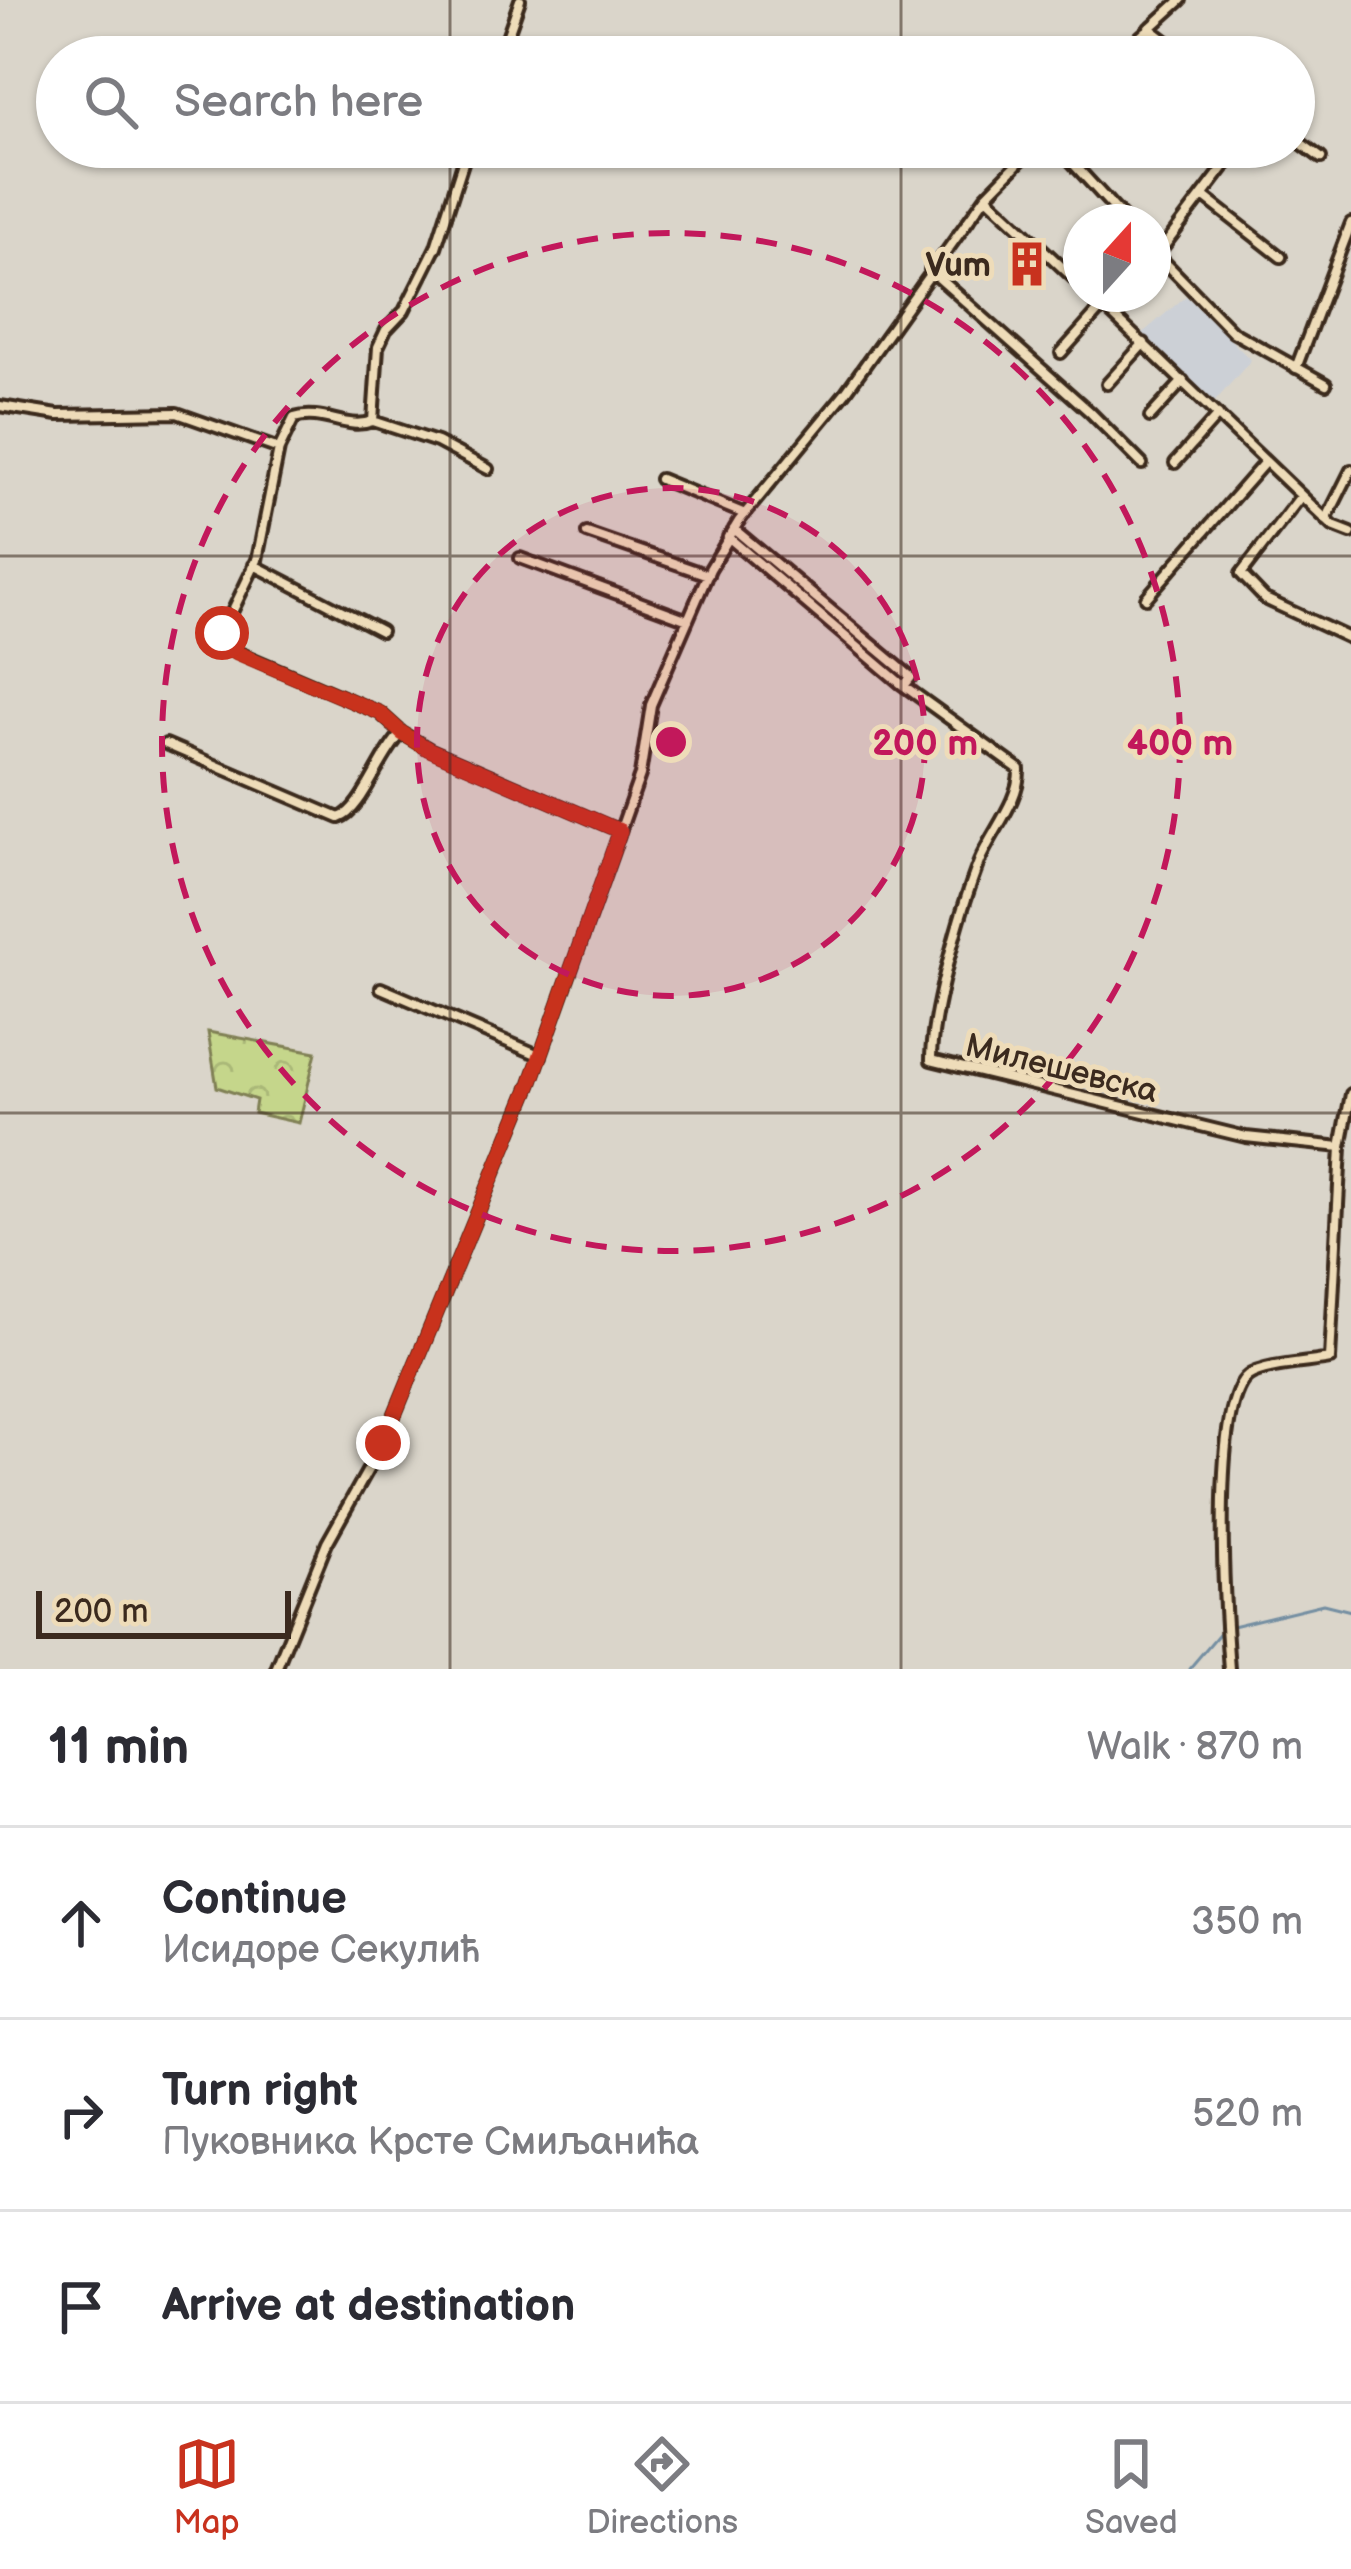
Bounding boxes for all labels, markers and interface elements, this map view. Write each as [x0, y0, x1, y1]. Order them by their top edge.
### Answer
search box [36, 36, 1315, 168]
icon: search [78, 69, 144, 135]
text: Search here [174, 75, 423, 130]
north arrow [1063, 204, 1171, 312]
building icon: Vum [1002, 239, 1052, 289]
place label: Vum [925, 246, 991, 286]
route start [195, 606, 249, 660]
centre of rings [650, 721, 692, 763]
text: 200 m [872, 723, 978, 766]
text: 400 m [1127, 723, 1233, 766]
street label: Милешевска [961, 1026, 1162, 1112]
route end [356, 1416, 410, 1470]
scale bar [36, 1585, 291, 1638]
text: 200 m [54, 1592, 148, 1632]
text: 11 min [48, 1717, 189, 1778]
text: Walk · 870 m [1087, 1724, 1303, 1771]
text: Continue [162, 1872, 347, 1927]
icon: ahead [48, 1890, 114, 1956]
text: 350 m [1191, 1899, 1303, 1946]
text: Исидоре Секулић [162, 1927, 480, 1974]
text: Turn right [162, 2064, 358, 2119]
icon: right [48, 2082, 114, 2148]
text: 520 m [1192, 2091, 1303, 2138]
text: Пуковника Крсте Смиљанића [162, 2119, 699, 2166]
icon: arrive [48, 2274, 114, 2340]
text: Arrive at destination [162, 2279, 575, 2334]
tab: Map [173, 2431, 240, 2543]
tab: Directions [586, 2431, 738, 2543]
tab: Saved [1085, 2431, 1178, 2543]

